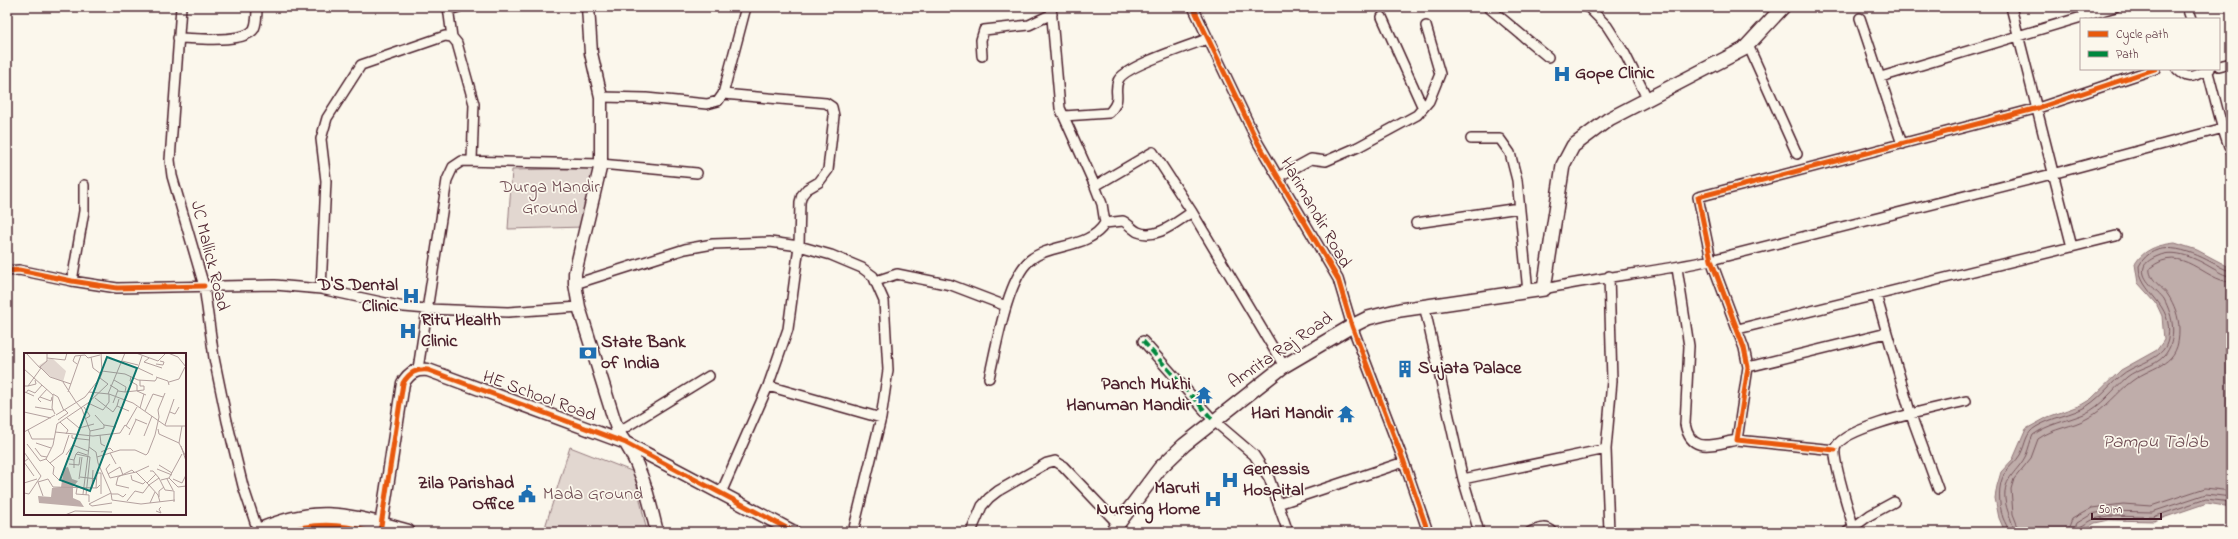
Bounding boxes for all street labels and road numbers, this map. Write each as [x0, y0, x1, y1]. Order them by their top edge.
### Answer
street label: Harimandir Road [1273, 153, 1357, 273]
street label: JC Mallick Road [183, 198, 235, 314]
street label: Amrita Raj Road [1224, 306, 1338, 396]
street label: HE School Road [479, 364, 599, 430]

